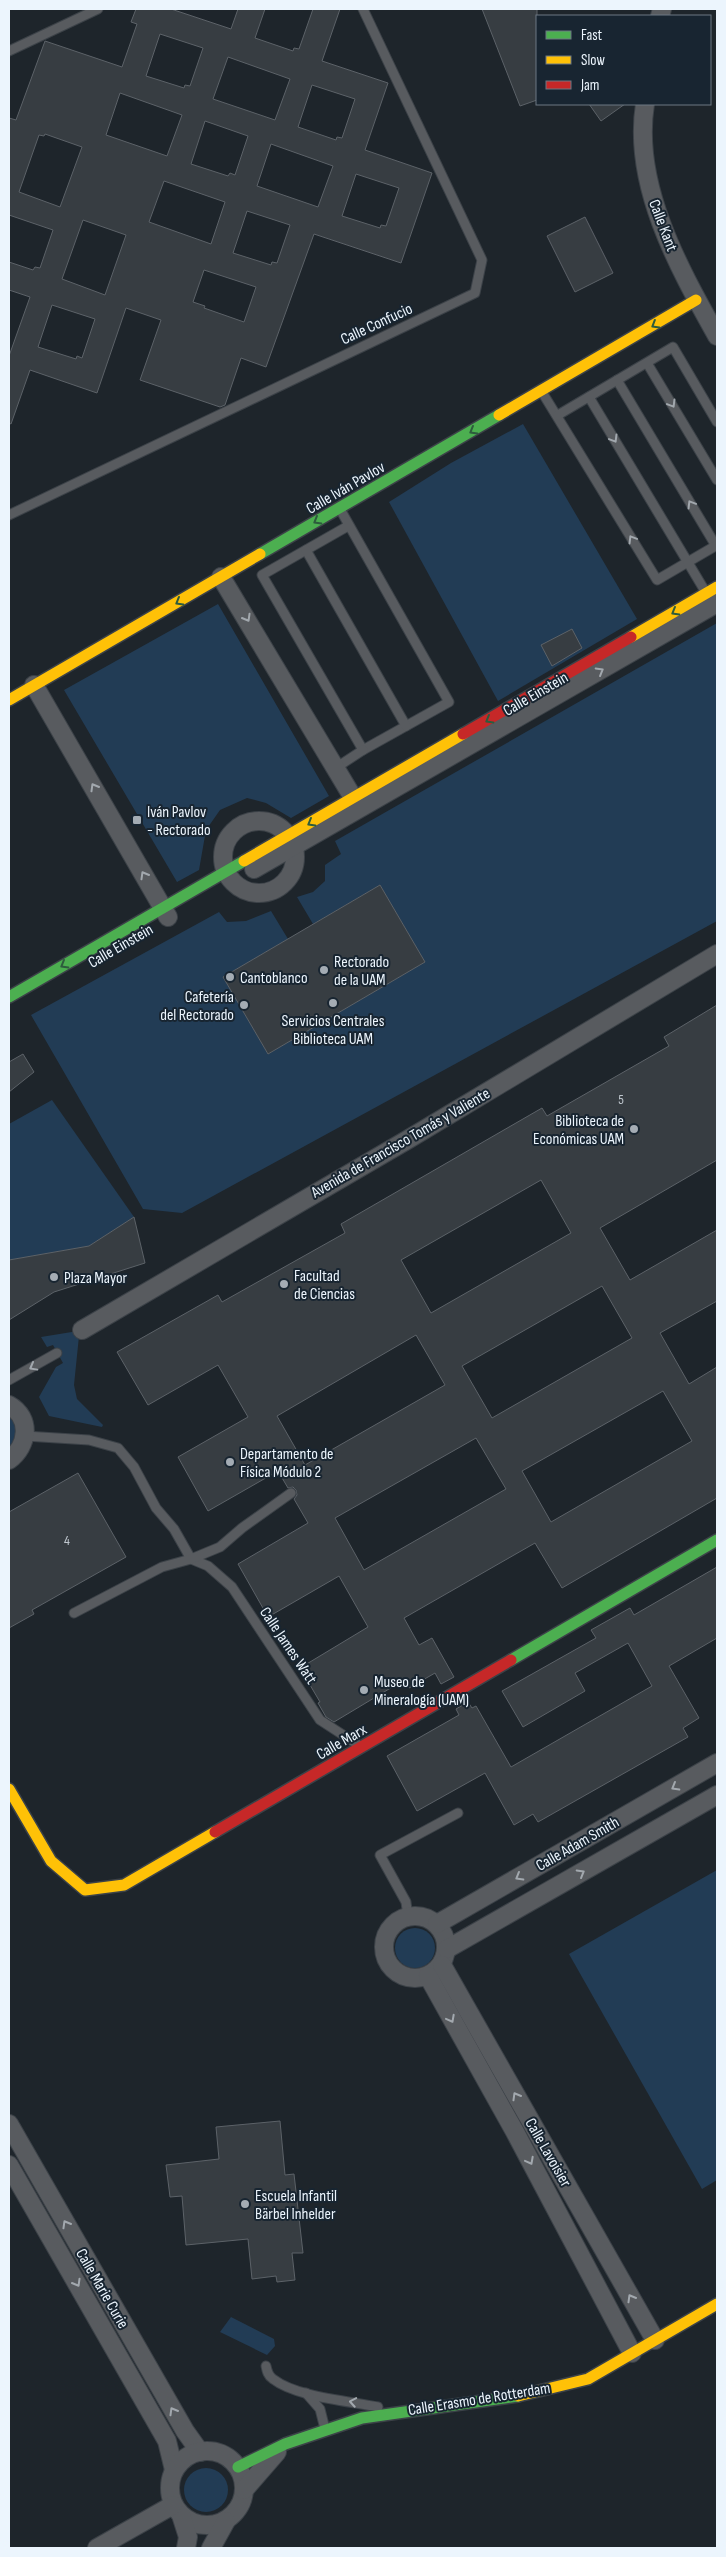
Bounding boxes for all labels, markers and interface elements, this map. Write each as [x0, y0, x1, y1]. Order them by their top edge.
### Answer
legend [536, 15, 711, 105]
text: Fast [581, 26, 603, 45]
text: Slow [581, 51, 605, 70]
text: Jam [580, 76, 599, 95]
street label: Calle Kant [644, 197, 681, 254]
street label: Calle Confucio [338, 299, 416, 349]
one-way arrow [651, 318, 660, 328]
one-way arrow [666, 399, 676, 408]
one-way arrow [470, 425, 479, 435]
one-way arrow [607, 434, 617, 443]
street label: Calle Iván Pavlov [303, 458, 389, 518]
one-way arrow [687, 500, 697, 509]
one-way arrow [314, 515, 323, 525]
one-way arrow [628, 535, 638, 544]
one-way arrow [176, 595, 185, 605]
one-way arrow [672, 605, 681, 615]
one-way arrow [240, 613, 250, 622]
one-way arrow [594, 667, 603, 677]
street label: Calle Einstein [500, 668, 572, 720]
one-way arrow [486, 713, 495, 723]
one-way arrow [90, 784, 100, 793]
place label: Iván Pavlov - Rectorado [147, 803, 211, 840]
marker: Iván Pavlov - Rectorado [131, 814, 143, 826]
one-way arrow [307, 816, 316, 826]
one-way arrow [140, 871, 150, 880]
street label: Calle Einstein [85, 920, 157, 972]
place label: Rectorado de la UAM [334, 953, 389, 990]
one-way arrow [60, 958, 69, 968]
marker: Rectorado de la UAM [318, 964, 330, 976]
place label: Cantoblanco [240, 969, 308, 988]
marker: Cantoblanco [224, 971, 236, 983]
place label: Cafetería del Rectorado [160, 988, 234, 1025]
marker: Servicios Centrales Biblioteca UAM [327, 997, 339, 1009]
marker: Cafetería del Rectorado [238, 999, 250, 1011]
place label: Servicios Centrales Biblioteca UAM [281, 1012, 385, 1049]
street label: Avenida de Francisco Tomás y Valiente [307, 1084, 494, 1203]
house number: 5 [618, 1091, 624, 1108]
place label: Biblioteca de Económicas UAM [533, 1112, 624, 1149]
marker: Biblioteca de Económicas UAM [628, 1123, 640, 1135]
place label: Facultad de Ciencias [294, 1267, 355, 1304]
place label: Plaza Mayor [64, 1269, 128, 1288]
marker: Plaza Mayor [48, 1271, 60, 1283]
marker: Facultad de Ciencias [278, 1278, 290, 1290]
one-way arrow [29, 1360, 38, 1370]
place label: Departamento de Física Módulo 2 [240, 1445, 334, 1482]
marker: Departamento de Física Módulo 2 [224, 1456, 236, 1468]
house number: 4 [64, 1532, 70, 1549]
street label: Calle James Watt [255, 1604, 321, 1688]
place label: Museo de Mineralogía (UAM) [374, 1673, 469, 1710]
marker: Museo de Mineralogía (UAM) [358, 1684, 370, 1696]
street label: Calle Marx [313, 1720, 370, 1764]
one-way arrow [671, 1781, 680, 1791]
street label: Calle Adam Smith [533, 1813, 623, 1876]
one-way arrow [575, 1869, 584, 1879]
one-way arrow [515, 1870, 524, 1880]
one-way arrow [445, 2014, 455, 2023]
one-way arrow [513, 2092, 523, 2101]
street label: Calle Lavoisier [520, 2115, 575, 2191]
one-way arrow [524, 2156, 534, 2165]
place label: Escuela Infantil Bärbel Inhelder [255, 2187, 337, 2224]
marker: Escuela Infantil Bärbel Inhelder [239, 2198, 251, 2210]
one-way arrow [63, 2221, 73, 2230]
street label: Calle Marie Curie [71, 2245, 132, 2332]
one-way arrow [70, 2278, 80, 2287]
one-way arrow [628, 2294, 638, 2303]
street label: Calle Erasmo de Rotterdam [407, 2379, 552, 2420]
one-way arrow [348, 2398, 357, 2408]
one-way arrow [170, 2407, 180, 2416]

